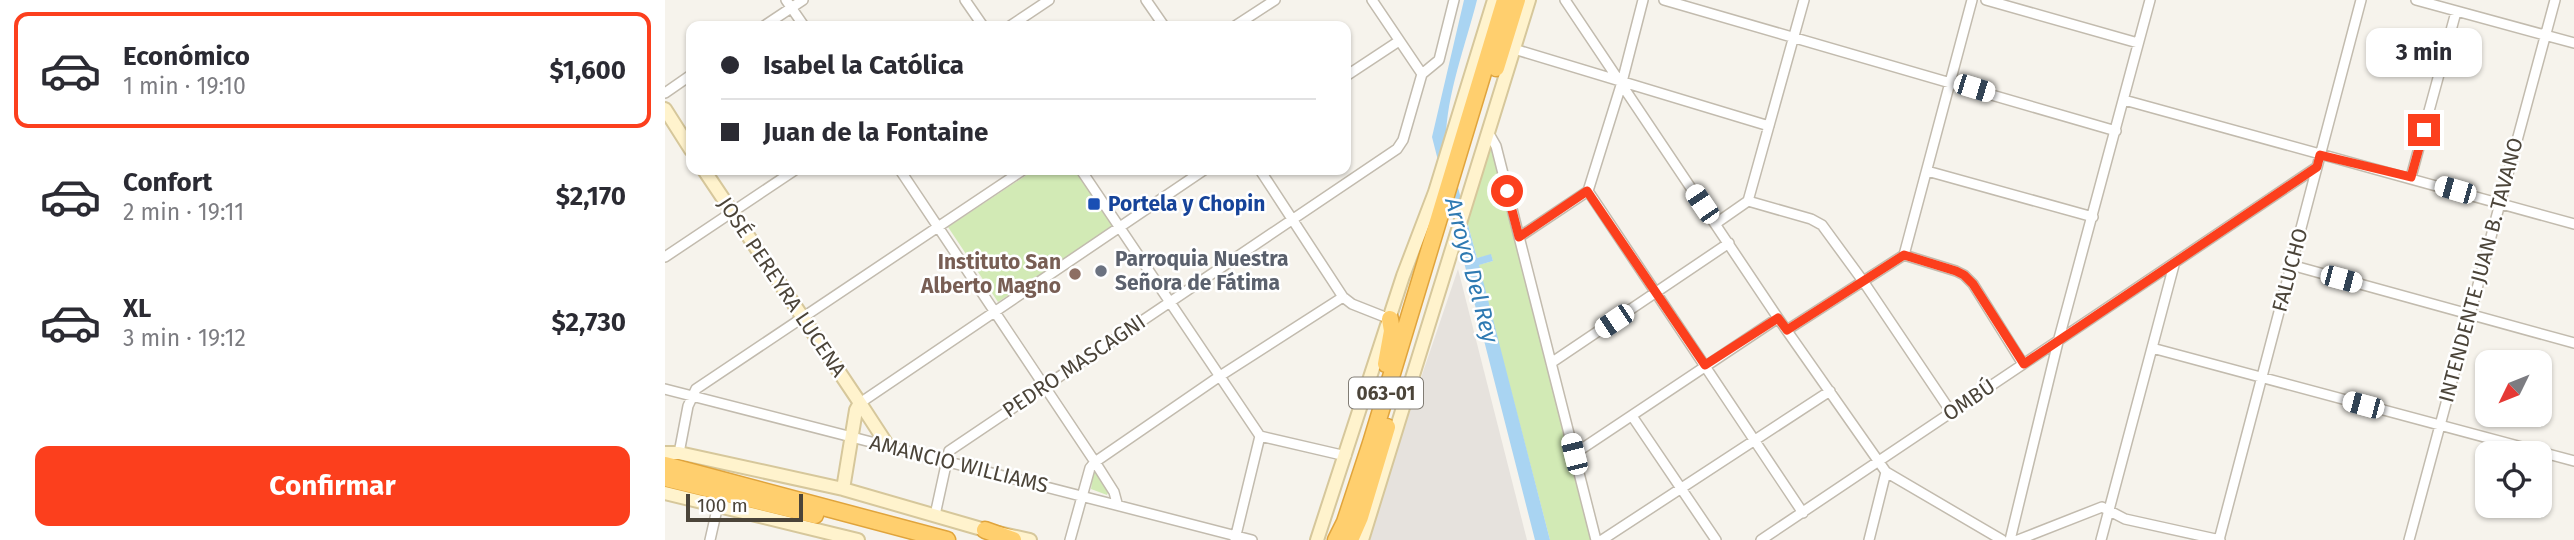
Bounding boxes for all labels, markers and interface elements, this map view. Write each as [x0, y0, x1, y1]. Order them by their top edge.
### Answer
callout: 3 min [2366, 29, 2482, 78]
text: 3 min [2396, 38, 2452, 66]
icon: car [39, 39, 102, 102]
text: Económico [123, 41, 250, 72]
text: Isabel la Católica [763, 50, 964, 81]
text: $1,600 [550, 55, 626, 86]
text: 1 min · 19:10 [123, 72, 246, 100]
car [1951, 72, 1998, 104]
route end [2408, 114, 2440, 146]
text: Juan de la Fontaine [763, 117, 988, 148]
street label: INTENDENTE JUAN B. TAVANO [2433, 135, 2529, 405]
icon: car [39, 165, 102, 228]
text: Confort [123, 167, 212, 198]
car [2432, 174, 2479, 206]
route start [1491, 175, 1523, 207]
text: $2,170 [556, 181, 626, 212]
car [1682, 181, 1723, 227]
place label: Portela y Chopin [1108, 191, 1265, 217]
street label: JOSÉ PEREYRA LUCENA [712, 192, 852, 382]
water label: Arroyo Del Rey [1439, 193, 1505, 346]
marker: Portela y Chopin [1086, 196, 1102, 212]
text: 2 min · 19:11 [123, 198, 244, 226]
street label: FALUCHO [2266, 225, 2314, 315]
place label: Parroquia Nuestra Señora de Fátima [1115, 246, 1288, 296]
place label: Instituto San Alberto Magno [920, 249, 1061, 299]
marker: Parroquia Nuestra Señora de Fátima [1093, 263, 1109, 279]
car [2318, 263, 2365, 295]
marker: Instituto San Alberto Magno [1067, 266, 1083, 282]
icon: car [39, 291, 102, 354]
text: XL [123, 293, 151, 324]
car [1591, 301, 1638, 341]
text: $2,730 [552, 307, 626, 338]
street label: PEDRO MASCAGNI [998, 309, 1150, 423]
text: 3 min · 19:12 [123, 324, 246, 352]
north arrow [2475, 350, 2551, 427]
map controls [2475, 350, 2552, 518]
street label: OMBÚ [1938, 373, 2000, 427]
road number: 063-01 [1349, 378, 1423, 408]
car [2340, 389, 2387, 421]
street label: AMANCIO WILLIAMS [867, 429, 1051, 499]
car [1559, 431, 1590, 477]
button: locate [2475, 441, 2552, 518]
button: Confirmar [35, 446, 630, 526]
scale bar [686, 491, 803, 523]
text: 100 m [697, 494, 748, 517]

